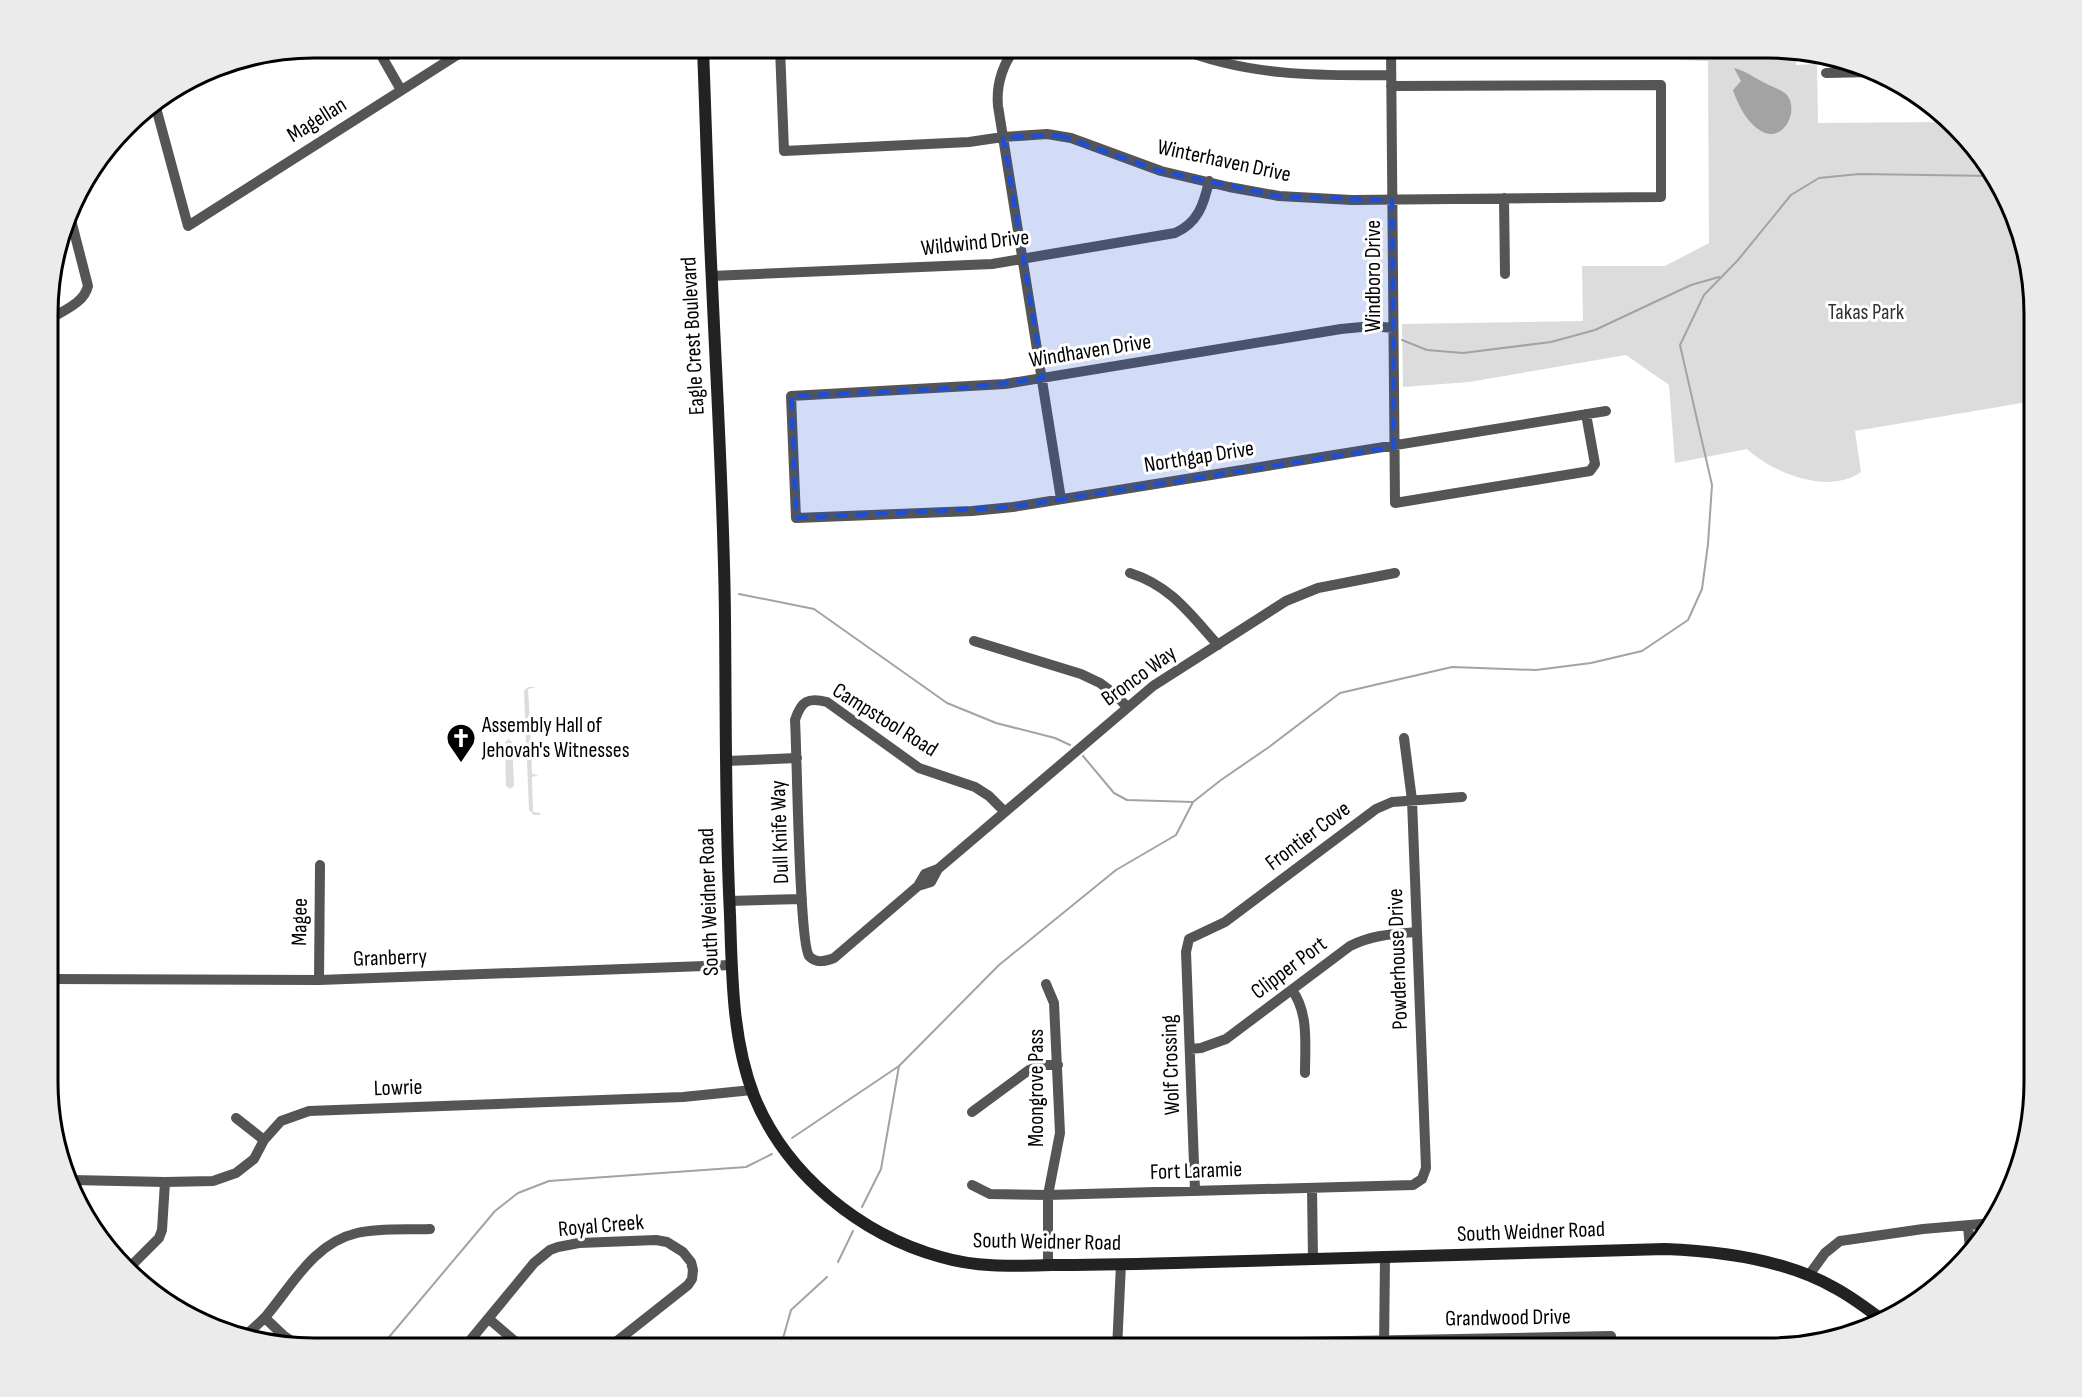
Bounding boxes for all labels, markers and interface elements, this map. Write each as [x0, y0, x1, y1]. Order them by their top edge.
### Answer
street label: Magellan [282, 91, 352, 149]
street label: Winterhaven Drive [1155, 134, 1293, 188]
street label: Windboro Drive [1360, 220, 1387, 332]
street label: Wildwind Drive [920, 224, 1030, 262]
street label: Eagle Crest Boulevard [675, 256, 711, 416]
park label: Takas Park [1828, 299, 1905, 326]
street label: Windhaven Drive [1027, 328, 1153, 374]
street label: Northgap Drive [1142, 435, 1256, 479]
street label: Bronco Way [1096, 639, 1182, 712]
street label: Campstool Road [827, 677, 943, 763]
place label: Assembly Hall of Jehovah's Witnesses [481, 712, 630, 764]
church icon: Assembly Hall of Jehovah's Witnesses [445, 722, 477, 764]
street label: Dull Knife Way [765, 779, 795, 884]
street label: Frontier Cove [1260, 795, 1356, 877]
street label: South Weidner Road [693, 827, 725, 977]
street label: Powderhouse Drive [1382, 888, 1414, 1030]
street label: Magee [286, 898, 314, 946]
street label: Clipper Port [1246, 931, 1332, 1005]
street label: Granberry [352, 943, 428, 973]
street label: Wolf Crossing [1156, 1014, 1186, 1116]
street label: Moongrove Pass [1023, 1029, 1050, 1147]
street label: Lowrie [373, 1074, 423, 1102]
street label: Fort Laramie [1150, 1156, 1242, 1186]
street label: Royal Creek [557, 1209, 645, 1243]
street label: South Weidner Road [1456, 1216, 1606, 1248]
street label: South Weidner Road [973, 1227, 1121, 1257]
street label: Grandwood Drive [1445, 1303, 1571, 1333]

